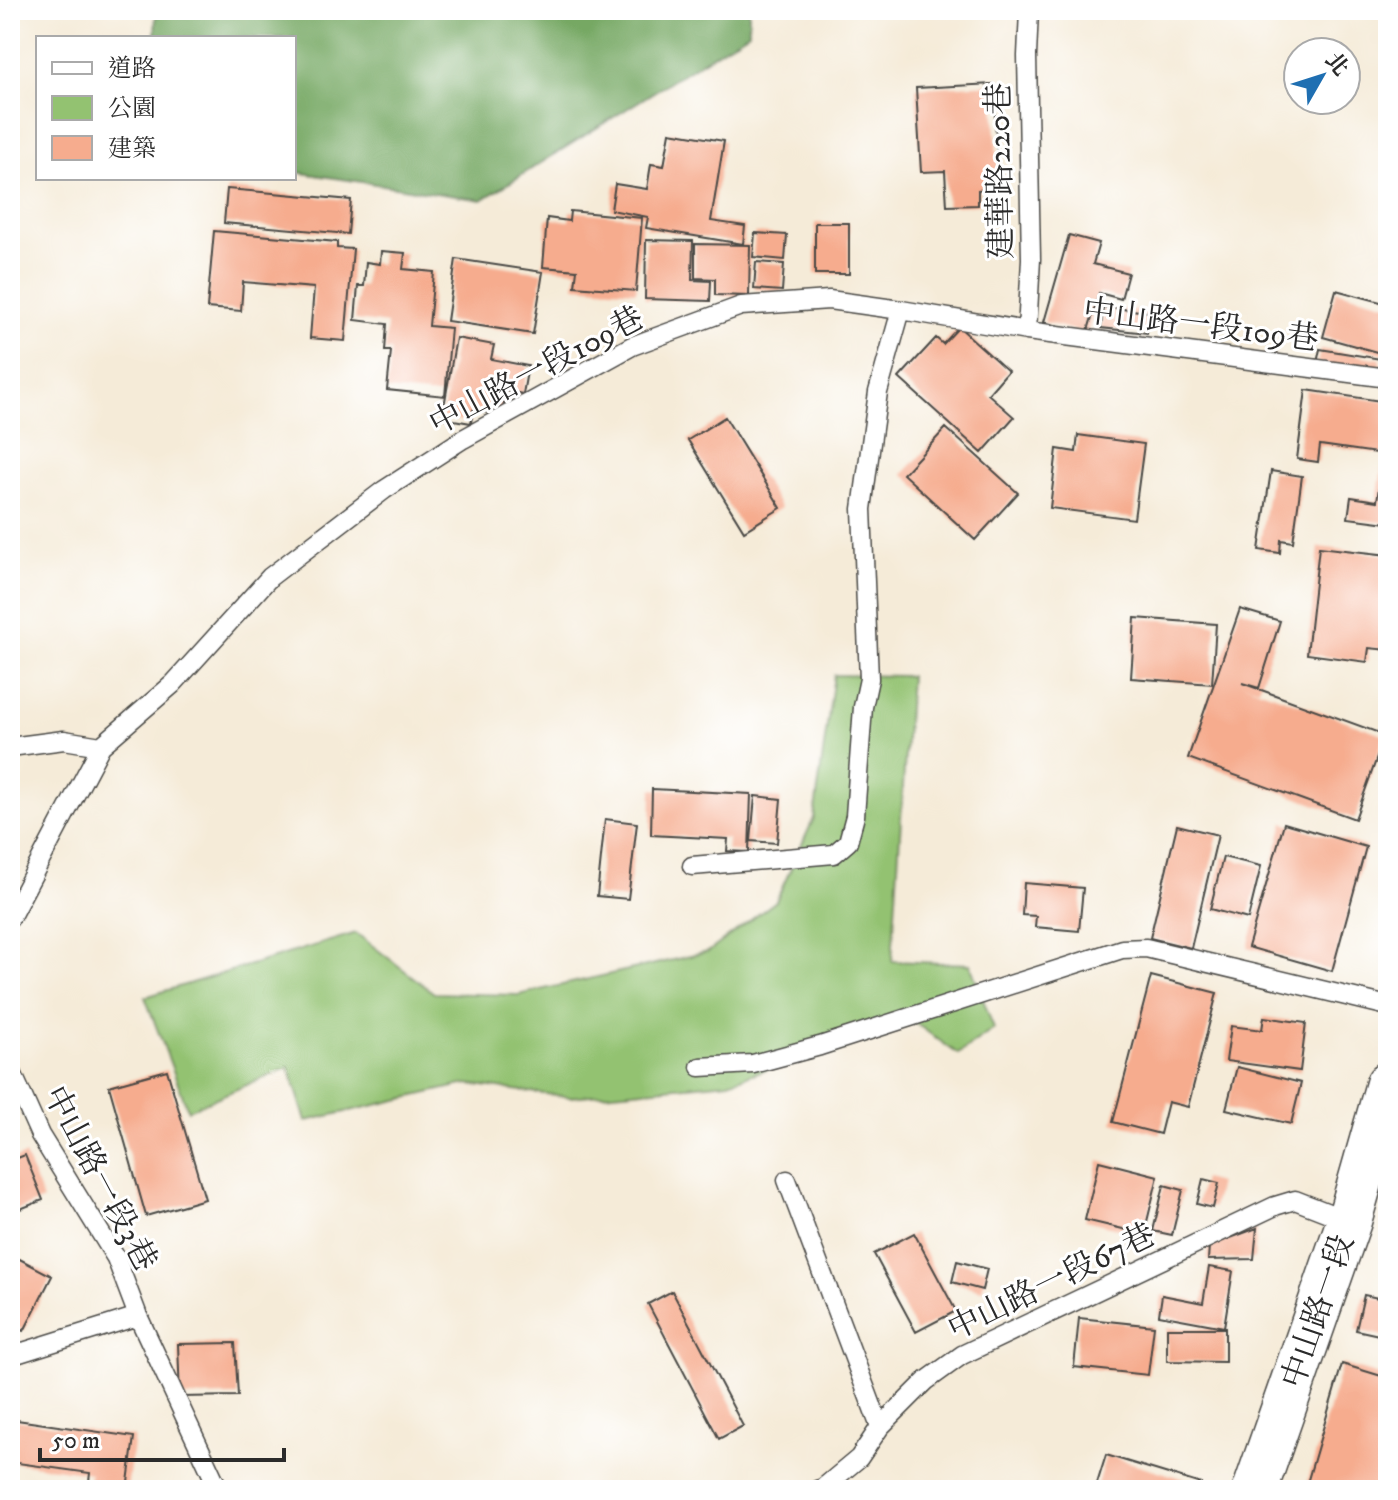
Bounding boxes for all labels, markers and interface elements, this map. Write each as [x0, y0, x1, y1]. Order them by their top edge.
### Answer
legend [36, 36, 296, 180]
north arrow [1282, 36, 1362, 116]
text: 北 [1319, 47, 1354, 81]
text: 道路 [108, 54, 156, 84]
street label: 建華路220巷 [979, 82, 1023, 260]
text: 公園 [108, 94, 156, 124]
text: 建築 [108, 134, 156, 164]
street label: 中山路一段109巷 [1081, 292, 1321, 360]
street label: 中山路一段109巷 [423, 299, 651, 445]
street label: 中山路一段3巷 [34, 1080, 165, 1278]
street label: 中山路一段67巷 [942, 1215, 1162, 1350]
street label: 中山路一段 [1274, 1229, 1364, 1394]
scale bar [40, 1412, 284, 1462]
text: 50 m [52, 1426, 100, 1456]

